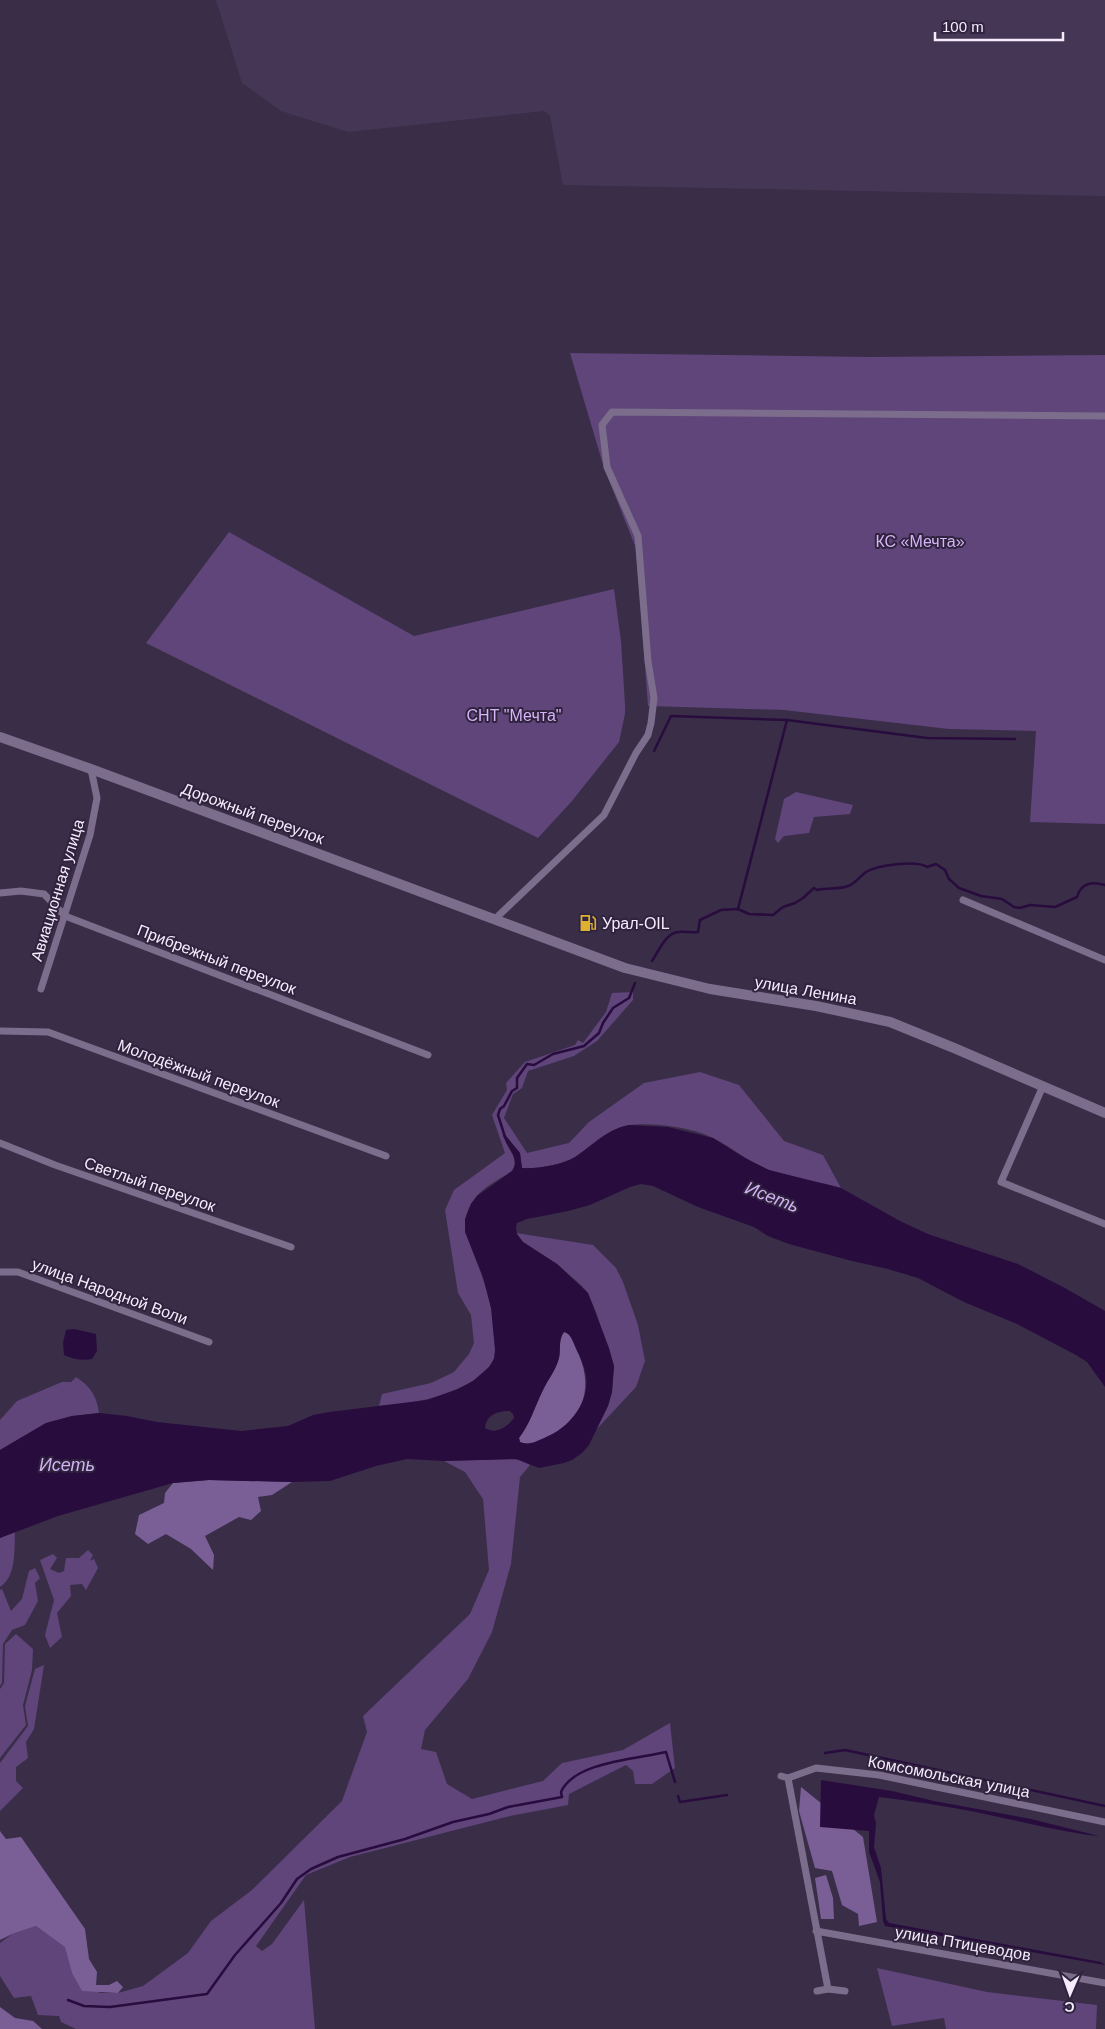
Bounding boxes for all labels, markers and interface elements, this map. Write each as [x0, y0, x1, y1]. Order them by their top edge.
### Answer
scale bar [935, 10, 1062, 42]
text: 100 m [942, 18, 984, 35]
park label: КС «Мечта» [875, 533, 965, 550]
park label: СНТ "Мечта" [467, 707, 561, 724]
street label: Дорожный переулок [179, 780, 327, 847]
street label: Авиационная улица [28, 817, 87, 963]
fuel station icon: Урал-OIL [578, 913, 598, 933]
place label: Урал-OIL [602, 915, 670, 932]
street label: Прибрежный переулок [135, 921, 300, 998]
street label: улица Ленина [754, 973, 858, 1008]
street label: Молодёжный переулок [116, 1036, 283, 1111]
street label: Светлый переулок [82, 1154, 219, 1215]
water label: Исеть [742, 1178, 802, 1216]
street label: улица Народной Воли [30, 1255, 190, 1328]
water label: Исеть [39, 1455, 95, 1475]
street label: Комсомольская улица [866, 1752, 1032, 1801]
street label: улица Птицеводов [894, 1923, 1032, 1964]
north arrow [1045, 1969, 1095, 2019]
text: С [1064, 1999, 1075, 2015]

